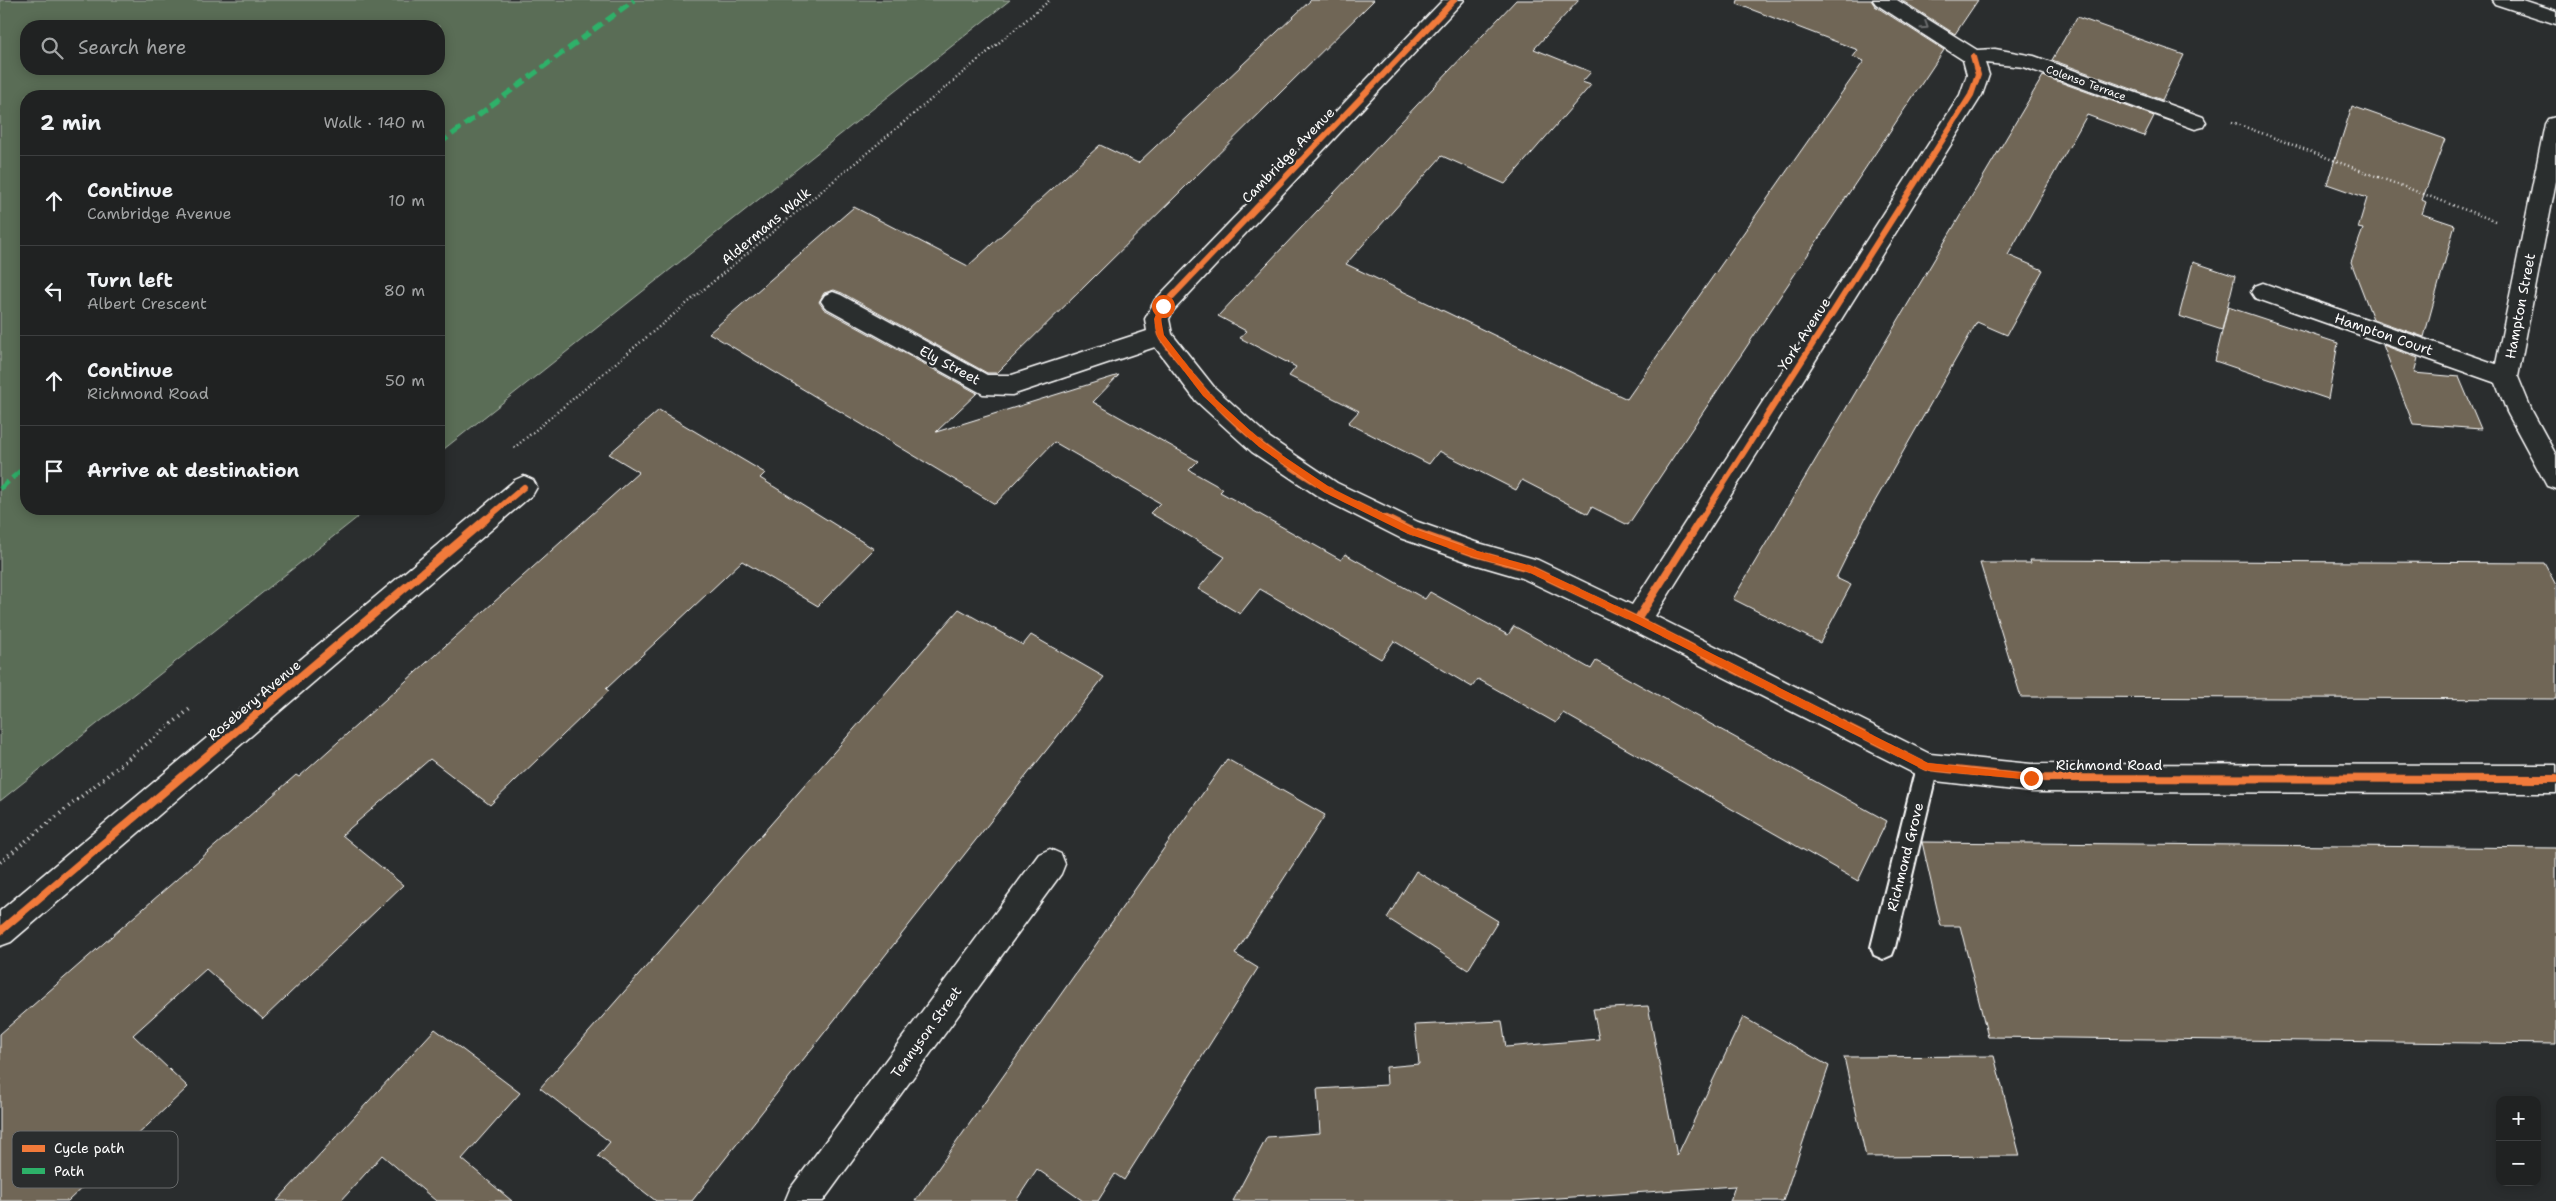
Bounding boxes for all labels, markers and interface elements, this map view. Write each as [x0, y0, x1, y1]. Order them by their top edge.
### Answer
search box [20, 20, 445, 75]
one-way arrow [1919, 20, 1928, 29]
icon: search [38, 34, 66, 62]
text: Search here [78, 35, 187, 60]
street label: Colenso Terrace [2044, 62, 2128, 104]
street label: Cambridge Avenue [1238, 103, 1338, 207]
text: 2 min [40, 109, 101, 137]
text: Walk · 140 m [323, 112, 425, 133]
text: Continue [87, 178, 173, 203]
street label: Aldermans Walk [718, 183, 814, 269]
icon: ahead [40, 187, 68, 215]
text: 10 m [388, 190, 425, 211]
text: Cambridge Avenue [87, 203, 232, 224]
street label: Hampton Street [2501, 252, 2539, 360]
text: Turn left [87, 268, 173, 293]
icon: left [40, 277, 68, 305]
text: 80 m [384, 280, 425, 301]
text: Albert Crescent [87, 293, 207, 314]
street label: York Avenue [1774, 294, 1834, 374]
route start [1152, 295, 1175, 318]
street label: Hampton Court [2332, 309, 2436, 359]
street label: Ely Street [916, 341, 984, 389]
text: Continue [87, 358, 173, 383]
icon: ahead [40, 367, 68, 395]
text: 50 m [385, 370, 425, 391]
text: Richmond Road [87, 383, 209, 404]
icon: arrive [40, 457, 68, 485]
text: Arrive at destination [87, 458, 299, 483]
street label: Rosebery Avenue [204, 656, 304, 744]
street label: Richmond Road [2056, 756, 2162, 774]
route end [2020, 767, 2043, 790]
street label: Richmond Grove [1883, 801, 1927, 913]
street label: Tennyson Street [887, 982, 965, 1082]
map controls [2496, 1096, 2541, 1186]
button: + [2496, 1096, 2541, 1141]
legend [12, 1131, 178, 1188]
text: Cycle path [54, 1139, 125, 1157]
button: − [2496, 1141, 2541, 1186]
text: Path [54, 1162, 85, 1180]

